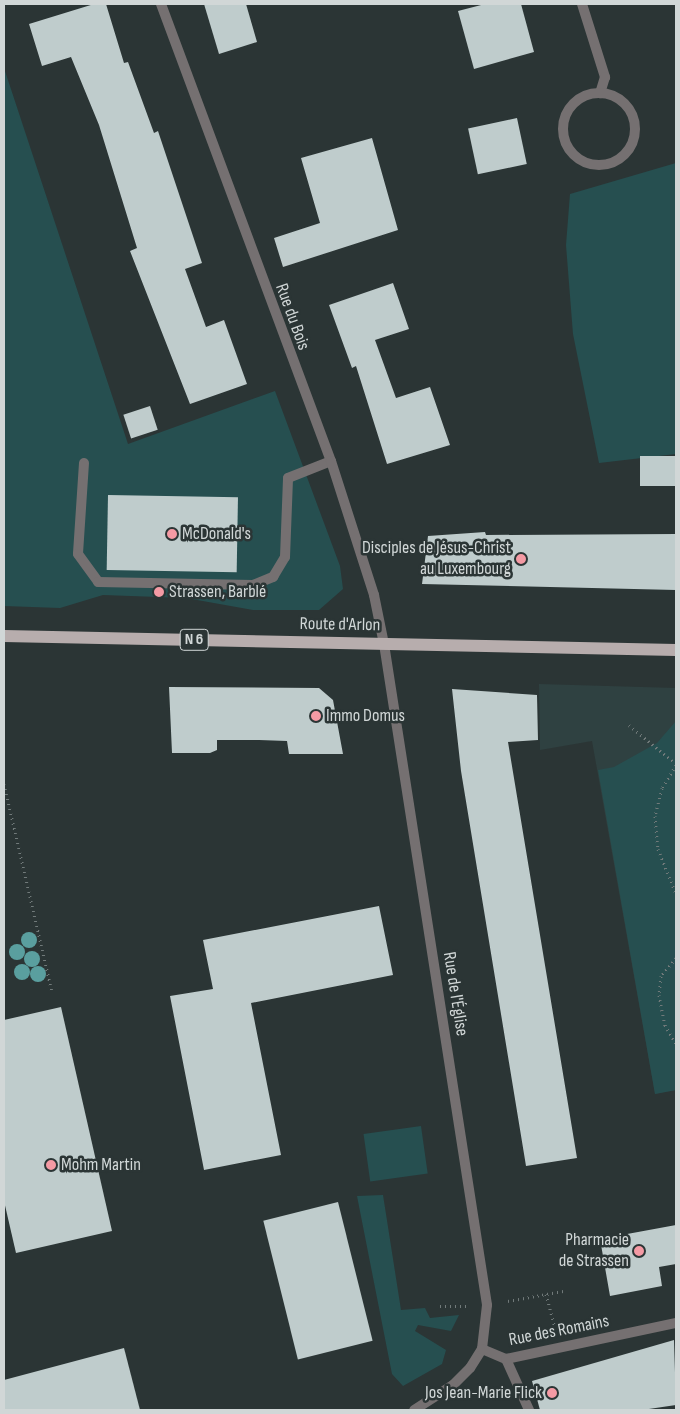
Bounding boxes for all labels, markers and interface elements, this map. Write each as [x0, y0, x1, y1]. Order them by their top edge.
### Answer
street label: Rue du Bois [270, 281, 314, 353]
place label: McDonald's [182, 523, 251, 545]
marker: McDonald's [166, 528, 178, 540]
place label: Disciples de Jésus-Christ au Luxembourg [362, 538, 511, 580]
marker: Disciples de Jésus-Christ au Luxembourg [515, 553, 527, 565]
place label: Strassen, Barblé [169, 581, 266, 603]
marker: Strassen, Barblé [153, 586, 165, 598]
street label: Route d'Arlon [300, 613, 380, 637]
road number: N 6 [179, 626, 209, 654]
place label: Immo Domus [326, 705, 405, 727]
marker: Immo Domus [310, 710, 322, 722]
street label: Rue de l'Église [438, 950, 472, 1038]
place label: Mohm Martin [61, 1154, 141, 1176]
marker: Mohm Martin [45, 1159, 57, 1171]
place label: Pharmacie de Strassen [559, 1230, 629, 1272]
marker: Pharmacie de Strassen [633, 1245, 645, 1257]
street label: Rue des Romains [507, 1311, 611, 1351]
place label: Jos Jean-Marie Flick [425, 1382, 542, 1404]
marker: Jos Jean-Marie Flick [546, 1387, 558, 1399]

